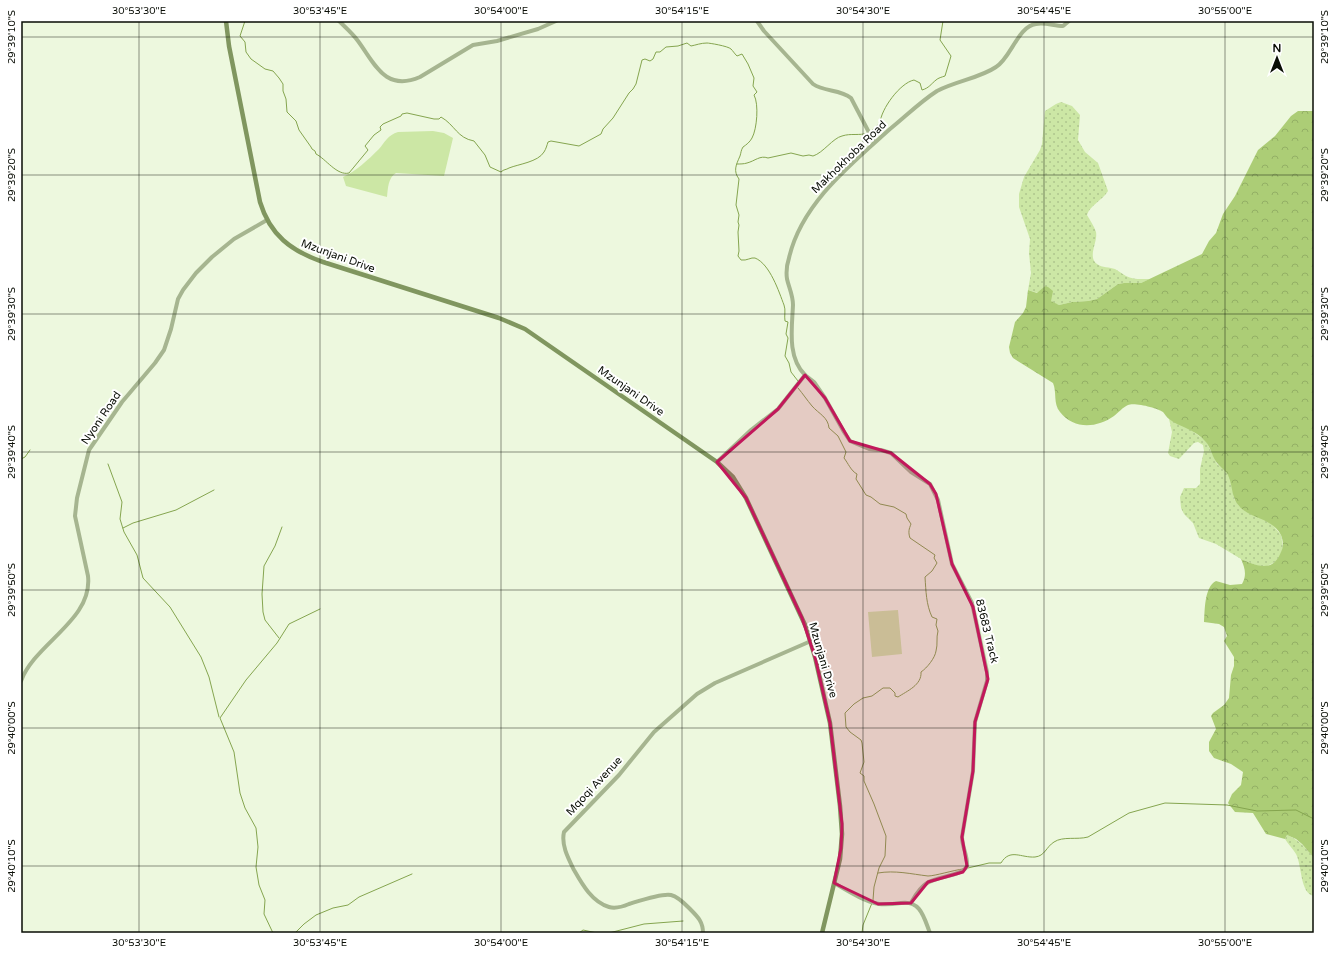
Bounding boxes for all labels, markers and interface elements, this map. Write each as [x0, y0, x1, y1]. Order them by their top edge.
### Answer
text: 30°53'30"E [112, 5, 166, 17]
text: 30°53'45"E [293, 5, 347, 17]
text: 30°54'00"E [474, 5, 528, 17]
text: 30°54'15"E [655, 5, 709, 17]
text: 30°54'30"E [836, 5, 890, 17]
text: 30°54'45"E [1017, 5, 1071, 17]
text: 30°55'00"E [1198, 5, 1252, 17]
text: 29°39'10"S [6, 10, 18, 64]
text: 29°39'10"S [1319, 10, 1331, 64]
north arrow [1257, 38, 1297, 78]
text: N [1273, 42, 1281, 55]
street label: Makhokhoba Road [809, 118, 889, 196]
text: 29°39'20"S [6, 148, 18, 202]
text: 29°39'20"S [1319, 148, 1331, 202]
street label: Mzunjani Drive [299, 237, 377, 275]
text: 29°39'30"S [6, 287, 18, 341]
text: 29°39'30"S [1319, 287, 1331, 341]
street label: Mzunjani Drive [595, 363, 667, 419]
street label: Nyoni Road [78, 389, 124, 447]
text: 29°39'40"S [6, 425, 18, 479]
text: 29°39'40"S [1319, 425, 1331, 479]
text: 29°39'50"S [6, 563, 18, 617]
text: 29°39'50"S [1319, 563, 1331, 617]
street label: 83683 Track [973, 598, 1001, 664]
street label: Mzunjani Drive [806, 621, 840, 699]
text: 29°40'00"S [6, 701, 18, 755]
text: 29°40'00"S [1319, 701, 1331, 755]
street label: Mqoqi Avenue [563, 754, 625, 818]
text: 29°40'10"S [6, 839, 18, 893]
text: 29°40'10"S [1319, 839, 1331, 893]
text: 30°53'30"E [112, 937, 166, 949]
text: 30°53'45"E [293, 937, 347, 949]
text: 30°54'00"E [474, 937, 528, 949]
text: 30°54'15"E [655, 937, 709, 949]
text: 30°54'30"E [836, 937, 890, 949]
text: 30°54'45"E [1017, 937, 1071, 949]
text: 30°55'00"E [1198, 937, 1252, 949]

